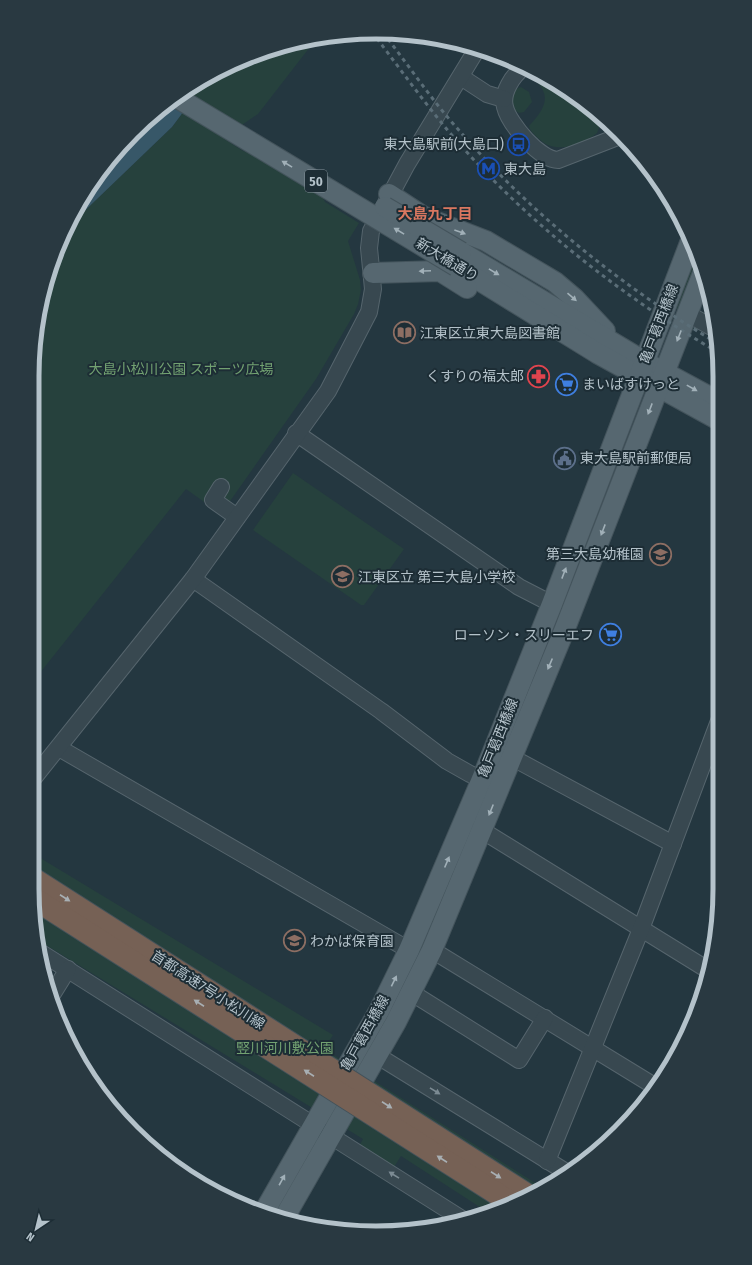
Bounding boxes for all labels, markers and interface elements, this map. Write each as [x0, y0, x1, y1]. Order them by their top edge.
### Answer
bus stop icon: 東大島駅前(大島口) [506, 131, 532, 157]
place label: 東大島駅前(大島口) [384, 136, 504, 153]
metro station icon: 東大島 [476, 156, 502, 182]
one-way arrow [281, 161, 293, 168]
place label: 東大島 [504, 161, 546, 178]
road number: 50 [305, 170, 327, 192]
district label: 大島九丁目 [397, 205, 473, 223]
one-way arrow [393, 228, 405, 235]
one-way arrow [455, 229, 467, 235]
street label: 新大橋通り [413, 235, 481, 285]
one-way arrow [418, 268, 431, 274]
one-way arrow [488, 269, 500, 276]
street label: 亀戸葛西橋線 [636, 282, 682, 366]
one-way arrow [567, 292, 577, 302]
library icon: 江東区立東大島図書館 [392, 320, 418, 346]
place label: 江東区立東大島図書館 [420, 325, 560, 342]
one-way arrow [676, 331, 682, 342]
park label: 大島小松川公園 スポーツ広場 [88, 361, 274, 378]
pharmacy icon: くすりの福太郎 [526, 363, 552, 389]
place label: くすりの福太郎 [426, 368, 524, 385]
supermarket icon: まいばすけっと [554, 371, 580, 397]
place label: まいばすけっと [582, 376, 680, 393]
one-way arrow [686, 384, 698, 391]
one-way arrow [647, 403, 653, 415]
public building icon: 東大島駅前郵便局 [552, 445, 578, 471]
place label: 東大島駅前郵便局 [580, 450, 692, 467]
one-way arrow [600, 525, 606, 537]
school or university icon: 第三大島幼稚園 [647, 541, 673, 567]
place label: 第三大島幼稚園 [546, 546, 644, 563]
school or university icon: 江東区立 第三大島小学校 [330, 564, 356, 590]
one-way arrow [561, 566, 567, 578]
place label: 江東区立 第三大島小学校 [358, 569, 515, 586]
supermarket icon: ローソン・スリーエフ [597, 622, 623, 648]
place label: ローソン・スリーエフ [454, 627, 594, 644]
one-way arrow [547, 659, 553, 671]
street label: 亀戸葛西橋線 [474, 696, 522, 780]
one-way arrow [487, 805, 493, 817]
one-way arrow [444, 856, 450, 868]
one-way arrow [59, 895, 71, 902]
school or university icon: わかば保育園 [281, 928, 307, 954]
place label: わかば保育園 [310, 933, 394, 950]
street label: 首都高速7号小松川線 [148, 947, 268, 1033]
one-way arrow [391, 975, 397, 987]
street label: 亀戸葛西橋線 [337, 992, 393, 1074]
one-way arrow [194, 999, 204, 1007]
park label: 竪川河川敷公園 [236, 1040, 334, 1057]
one-way arrow [303, 1070, 315, 1077]
one-way arrow [430, 1087, 440, 1095]
one-way arrow [382, 1101, 392, 1109]
one-way arrow [436, 1155, 448, 1162]
one-way arrow [389, 1171, 399, 1179]
one-way arrow [491, 1171, 501, 1179]
one-way arrow [279, 1174, 286, 1185]
north arrow [16, 1209, 56, 1249]
text: N [24, 1230, 37, 1244]

